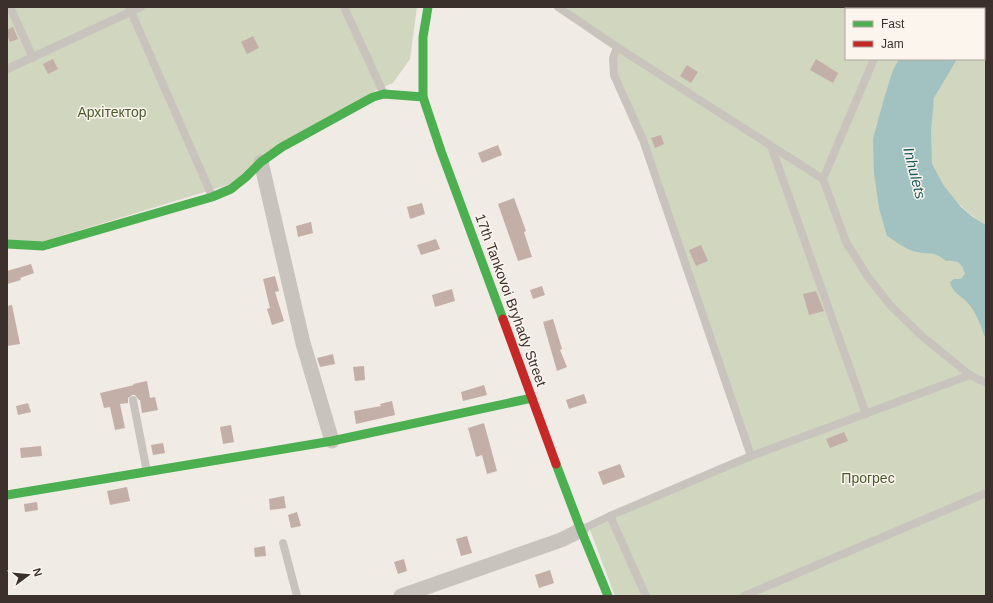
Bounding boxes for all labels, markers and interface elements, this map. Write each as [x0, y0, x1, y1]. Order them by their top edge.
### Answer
legend [845, 8, 985, 60]
text: Fast [881, 17, 905, 31]
text: Jam [881, 37, 904, 51]
park label: Архітектор [77, 104, 147, 120]
water label: Inhulets [900, 145, 930, 201]
street label: 17th Tankovoi Bryhady Street [472, 211, 550, 389]
park label: Прогрес [841, 470, 895, 486]
north arrow [8, 555, 48, 595]
text: N [31, 567, 44, 578]

